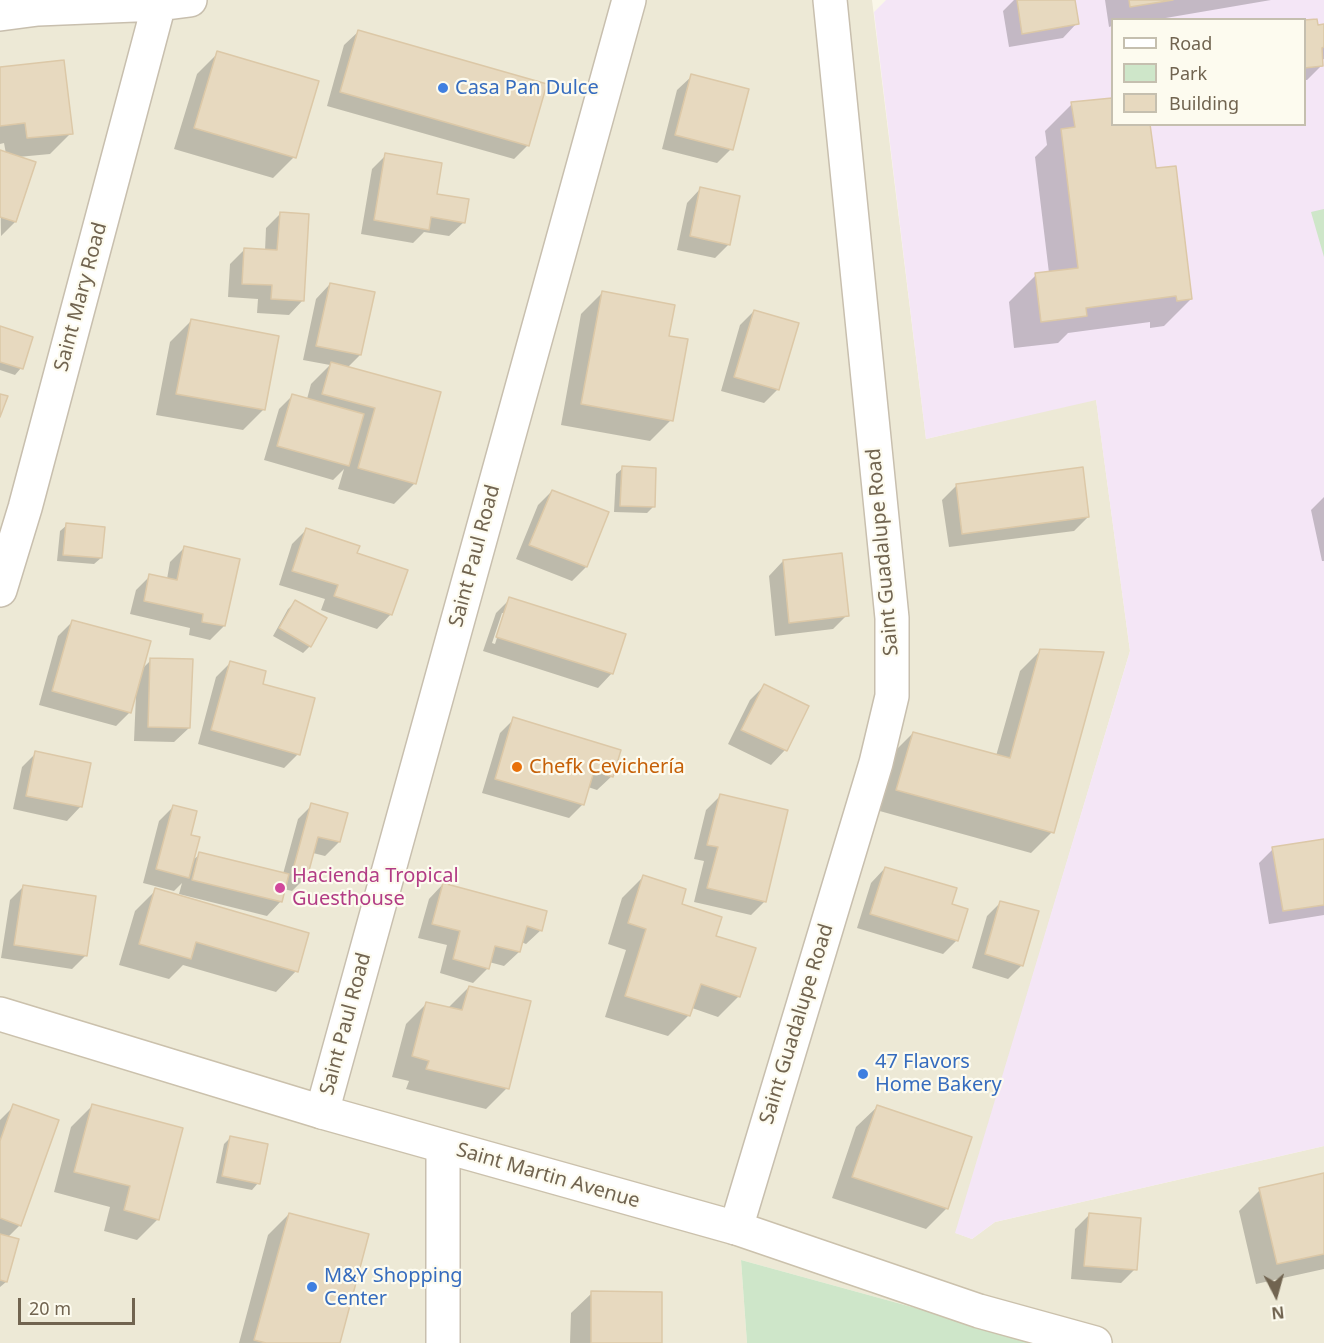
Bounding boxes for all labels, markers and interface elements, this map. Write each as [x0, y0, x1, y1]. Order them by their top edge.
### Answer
legend [1111, 18, 1306, 126]
text: Road [1169, 31, 1212, 55]
text: Park [1169, 61, 1207, 85]
place label: Casa Pan Dulce [455, 76, 599, 100]
marker: Casa Pan Dulce [436, 81, 450, 95]
text: Building [1169, 91, 1239, 115]
street label: Saint Mary Road [50, 220, 112, 374]
street label: Saint Guadalupe Road [862, 447, 904, 657]
street label: Saint Paul Road [444, 482, 506, 630]
place label: Chefk Cevichería [529, 755, 685, 779]
marker: Chefk Cevichería [510, 760, 524, 774]
place label: Hacienda Tropical Guesthouse [292, 864, 459, 911]
marker: Hacienda Tropical Guesthouse [273, 881, 287, 895]
street label: Saint Guadalupe Road [755, 921, 839, 1127]
street label: Saint Paul Road [315, 950, 377, 1098]
place label: 47 Flavors Home Bakery [875, 1050, 1002, 1097]
marker: 47 Flavors Home Bakery [856, 1067, 870, 1081]
street label: Saint Martin Avenue [453, 1138, 643, 1214]
place label: M&Y Shopping Center [324, 1264, 463, 1311]
north arrow [1246, 1265, 1306, 1325]
marker: M&Y Shopping Center [305, 1280, 319, 1294]
scale bar [21, 1286, 138, 1324]
text: 20 m [29, 1296, 71, 1320]
text: N [1270, 1301, 1286, 1325]

